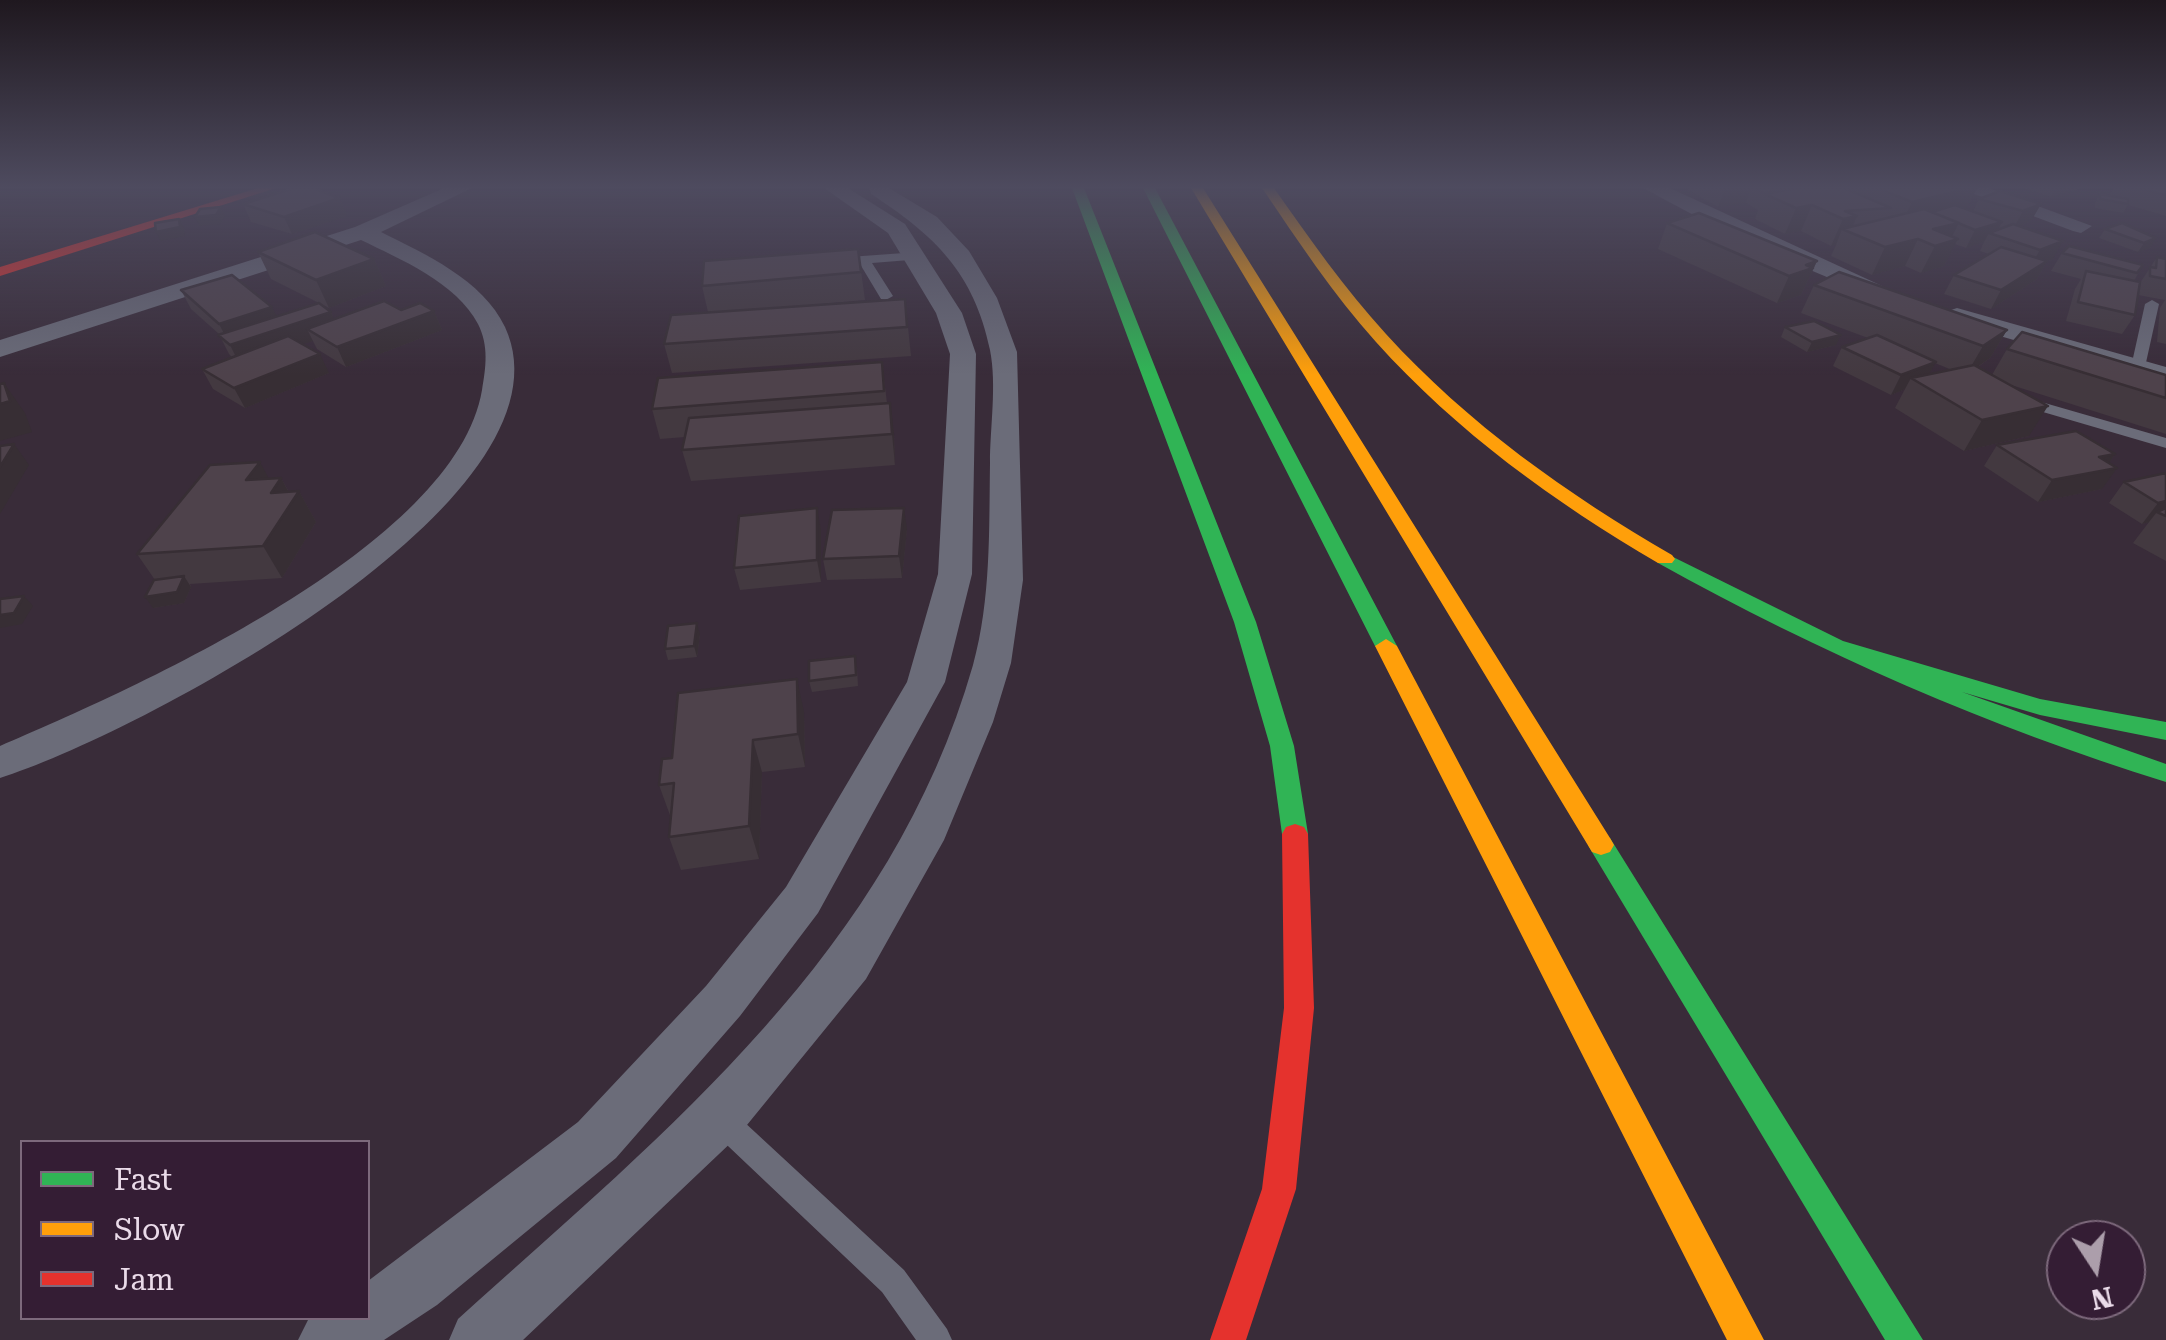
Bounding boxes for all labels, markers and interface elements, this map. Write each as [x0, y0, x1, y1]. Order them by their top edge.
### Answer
legend [20, 1140, 370, 1320]
text: Fast [114, 1162, 172, 1197]
text: Slow [114, 1212, 185, 1247]
north arrow [2046, 1220, 2146, 1320]
text: Jam [114, 1262, 174, 1297]
text: N [2088, 1279, 2116, 1316]

